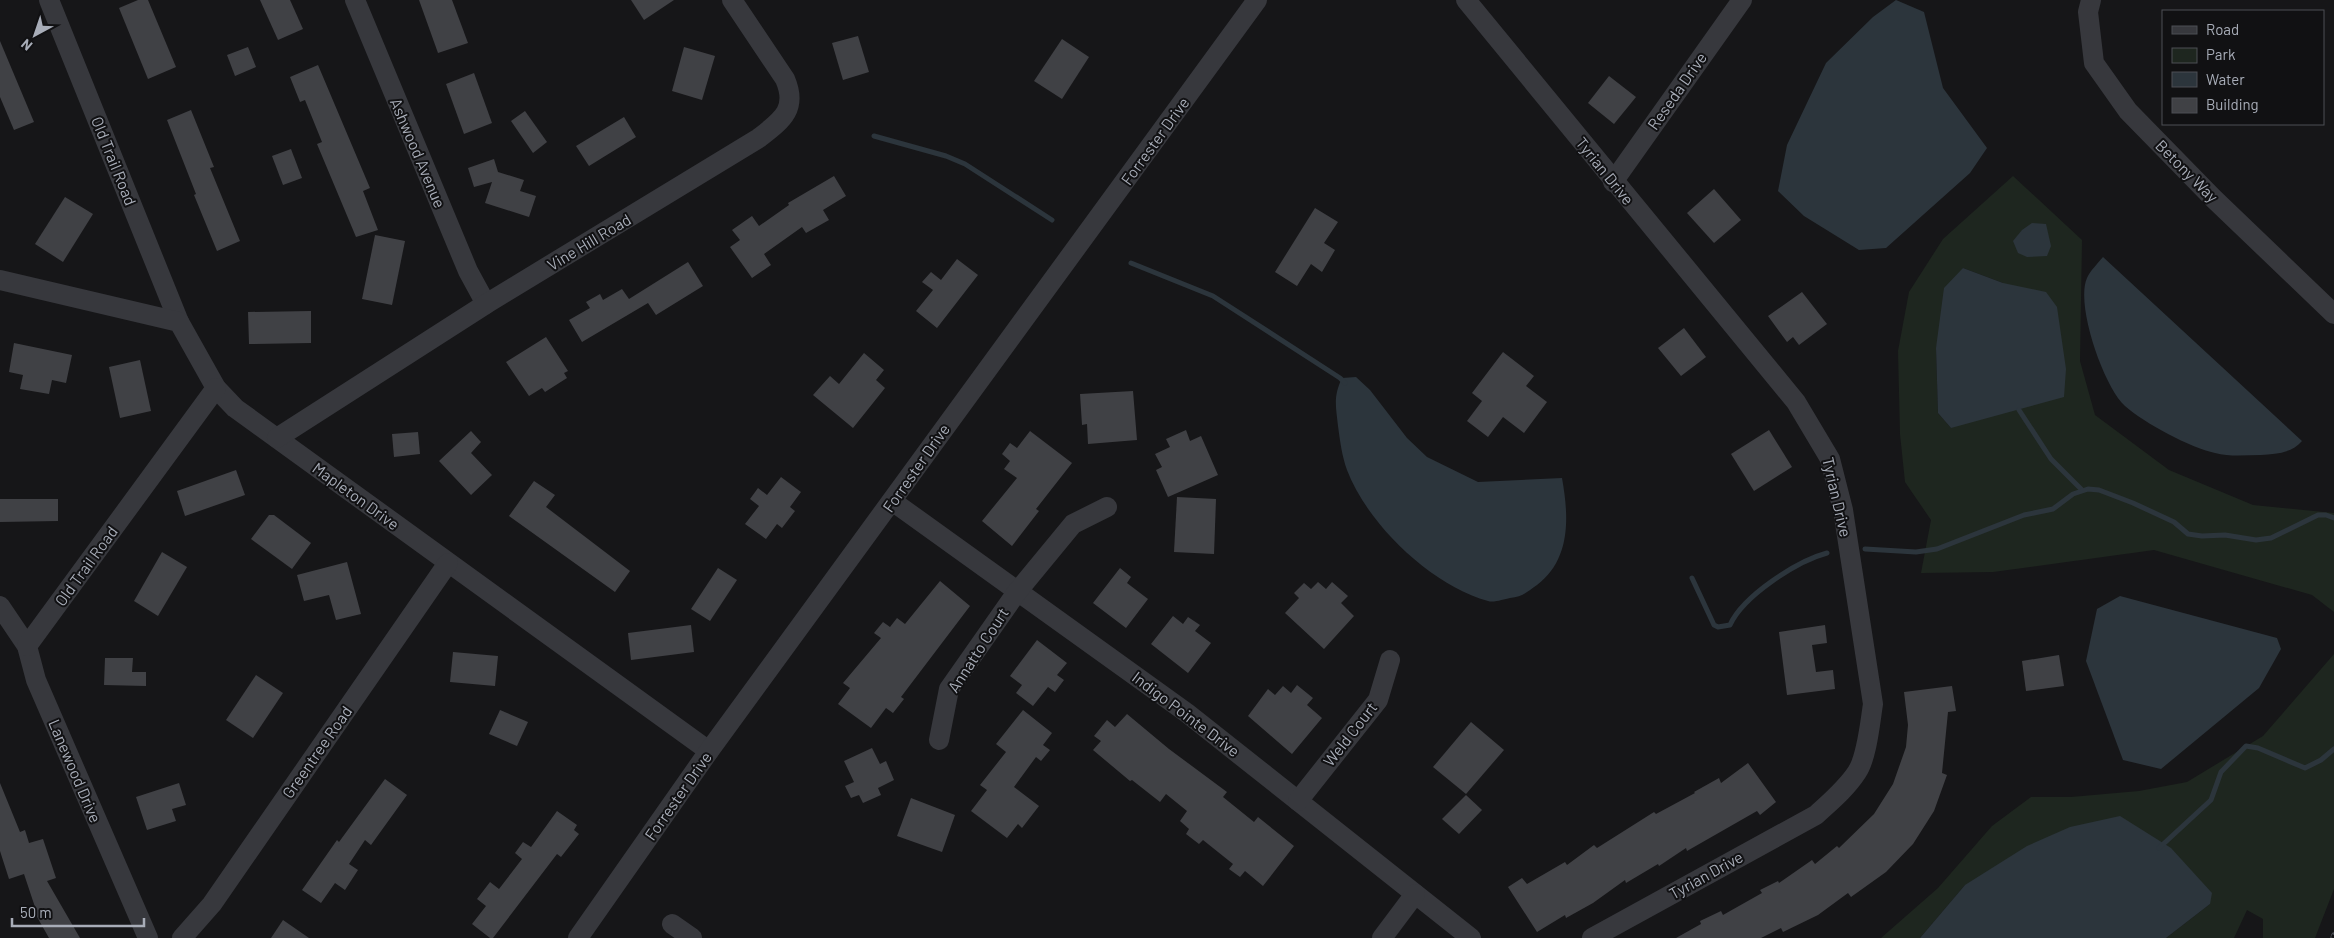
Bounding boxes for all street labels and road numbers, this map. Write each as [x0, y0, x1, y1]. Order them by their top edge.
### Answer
street label: Reseda Drive [1643, 48, 1710, 133]
street label: Forrester Drive [1116, 93, 1193, 188]
street label: Ashwood Avenue [387, 95, 450, 211]
street label: Old Trail Road [88, 114, 141, 208]
street label: Tyrian Drive [1572, 133, 1638, 208]
street label: Betony Way [2152, 135, 2223, 206]
street label: Vine Hill Road [543, 209, 634, 274]
street label: Forrester Drive [878, 420, 953, 516]
street label: Tyrian Drive [1819, 455, 1856, 539]
street label: Mapleton Drive [309, 458, 403, 533]
street label: Old Trail Road [50, 522, 121, 609]
street label: Annatto Court [943, 604, 1012, 696]
street label: Indigo Pointe Drive [1129, 667, 1244, 760]
street label: Weld Court [1319, 698, 1381, 770]
street label: Greentree Road [278, 702, 355, 802]
street label: Lanewood Drive [45, 716, 106, 825]
street label: Forrester Drive [640, 748, 715, 844]
street label: Tyrian Drive [1666, 847, 1746, 903]

